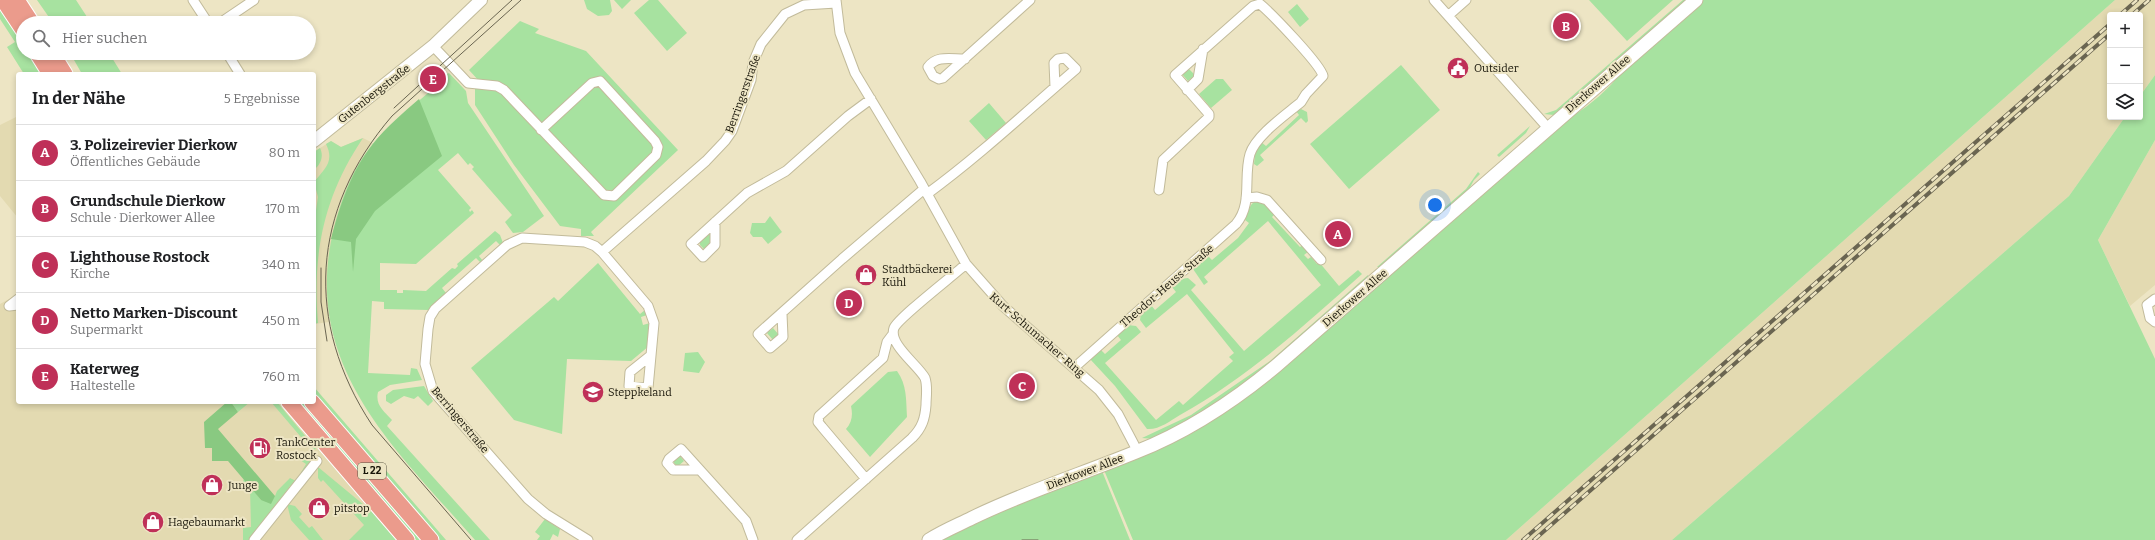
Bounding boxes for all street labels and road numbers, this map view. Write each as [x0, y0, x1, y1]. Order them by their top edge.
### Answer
street label: Dierkower Allee [1563, 52, 1633, 116]
street label: Berringerstraße [723, 53, 763, 135]
street label: Gutenbergstraße [336, 62, 412, 126]
street label: Theodor-Heuss-Straße [1118, 242, 1216, 330]
street label: Dierkower Allee [1320, 266, 1390, 330]
street label: Kurt-Schumacher-Ring [987, 290, 1087, 380]
street label: Berringerstraße [429, 384, 491, 456]
street label: Dierkower Allee [1045, 451, 1125, 493]
road number: L 22 [358, 463, 386, 479]

